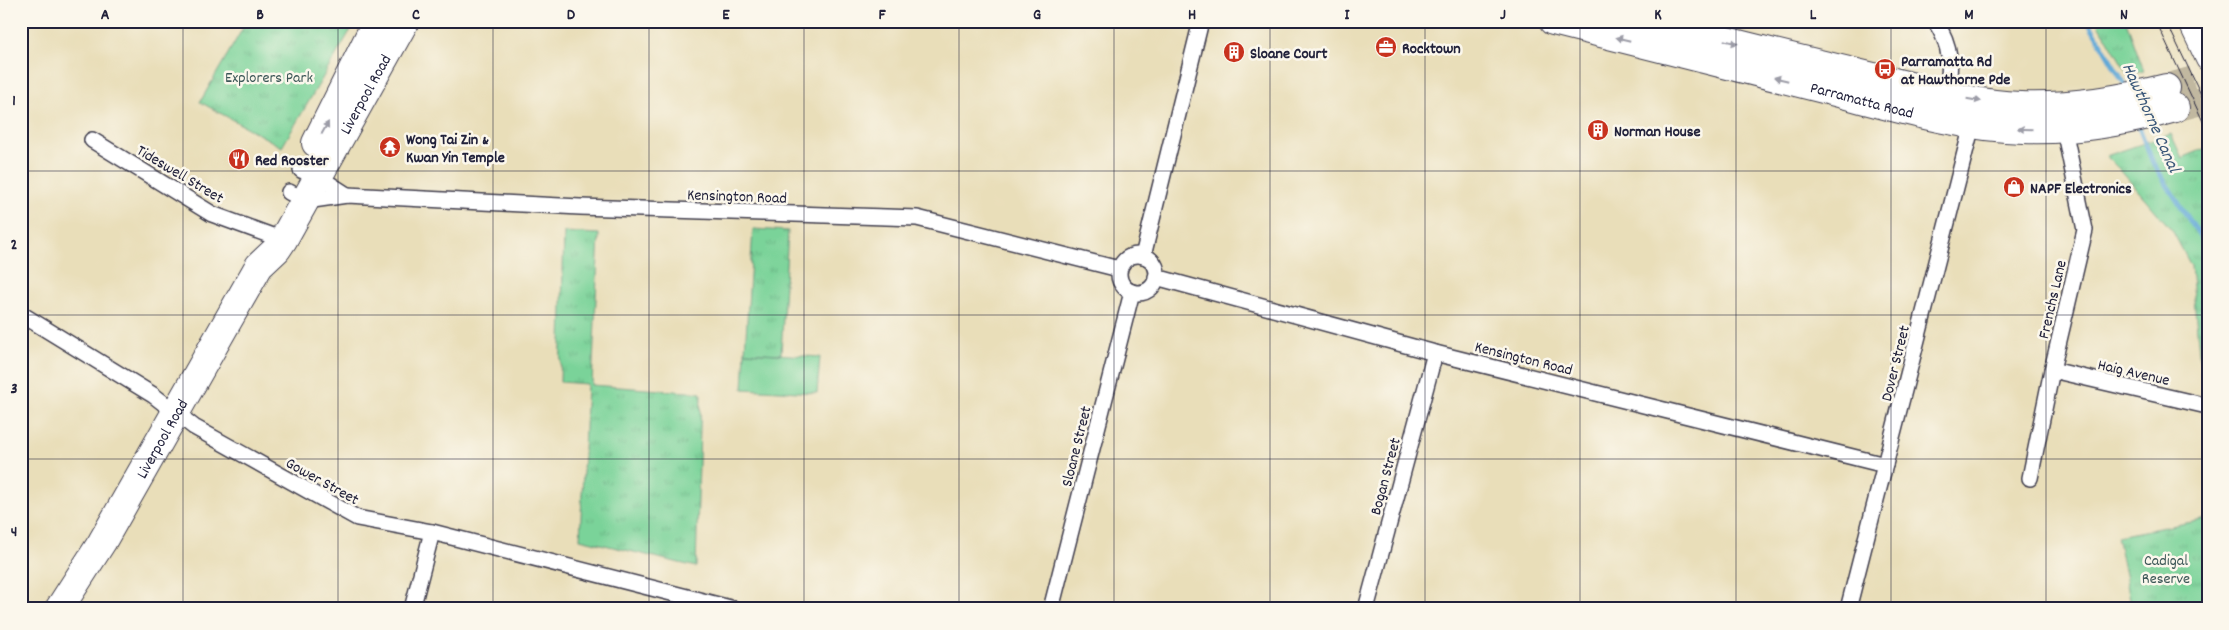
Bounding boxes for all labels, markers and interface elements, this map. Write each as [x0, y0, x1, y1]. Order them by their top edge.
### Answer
text: A [101, 4, 110, 27]
text: B [256, 4, 264, 27]
text: C [412, 4, 420, 27]
text: D [567, 4, 576, 27]
text: E [722, 4, 730, 27]
text: F [878, 4, 886, 27]
text: G [1033, 4, 1041, 27]
text: H [1188, 4, 1196, 27]
text: I [1345, 4, 1351, 27]
text: J [1500, 4, 1506, 27]
text: K [1654, 4, 1662, 27]
text: L [1810, 4, 1817, 27]
text: M [1964, 4, 1974, 27]
text: N [2120, 4, 2128, 27]
office icon: Rocktown [1374, 35, 1398, 59]
one-way arrow [1616, 35, 1631, 43]
place label: Rocktown [1402, 38, 1461, 61]
one-way arrow [1724, 38, 1739, 46]
building icon: Sloane Court [1222, 40, 1246, 64]
place label: Sloane Court [1250, 43, 1327, 66]
street label: Liverpool Road [335, 51, 398, 139]
place label: Parramatta Rd at Hawthorne Pde [1901, 51, 2010, 92]
bus stop icon: Parramatta Rd at Hawthorne Pde [1873, 57, 1897, 81]
water label: Hawthorne Canal [2114, 59, 2186, 178]
park label: Explorers Park [225, 67, 313, 90]
one-way arrow [1773, 74, 1788, 82]
street label: Parramatta Road [1808, 77, 1916, 126]
text: 1 [12, 90, 16, 113]
one-way arrow [1967, 96, 1982, 104]
building icon: Norman House [1586, 118, 1610, 142]
one-way arrow [321, 121, 329, 135]
place label: Norman House [1614, 121, 1701, 144]
one-way arrow [2017, 125, 2033, 133]
place label: Wong Tai Zin & Kwan Yin Temple [406, 129, 505, 170]
temple icon: Wong Tai Zin & Kwan Yin Temple [378, 135, 402, 159]
street label: Tideswell Street [132, 140, 228, 210]
restaurant icon: Red Rooster [227, 147, 251, 171]
place label: Red Rooster [255, 150, 330, 173]
shop icon: NAPF Electronics [2002, 175, 2026, 199]
place label: NAPF Electronics [2030, 178, 2132, 201]
street label: Kensington Road [687, 184, 787, 211]
text: 2 [11, 234, 18, 257]
street label: Frenchs Lane [2033, 258, 2074, 341]
street label: Dover Street [1876, 323, 1917, 404]
street label: Kensington Road [1472, 336, 1575, 383]
street label: Haig Avenue [2095, 354, 2172, 393]
text: 3 [10, 378, 18, 401]
street label: Liverpool Road [131, 395, 195, 483]
street label: Sloane Street [1056, 404, 1099, 489]
street label: Bogan Street [1365, 435, 1408, 518]
street label: Gower Street [281, 452, 363, 512]
text: 4 [11, 521, 17, 544]
park label: Cadigal Reserve [2142, 550, 2190, 591]

